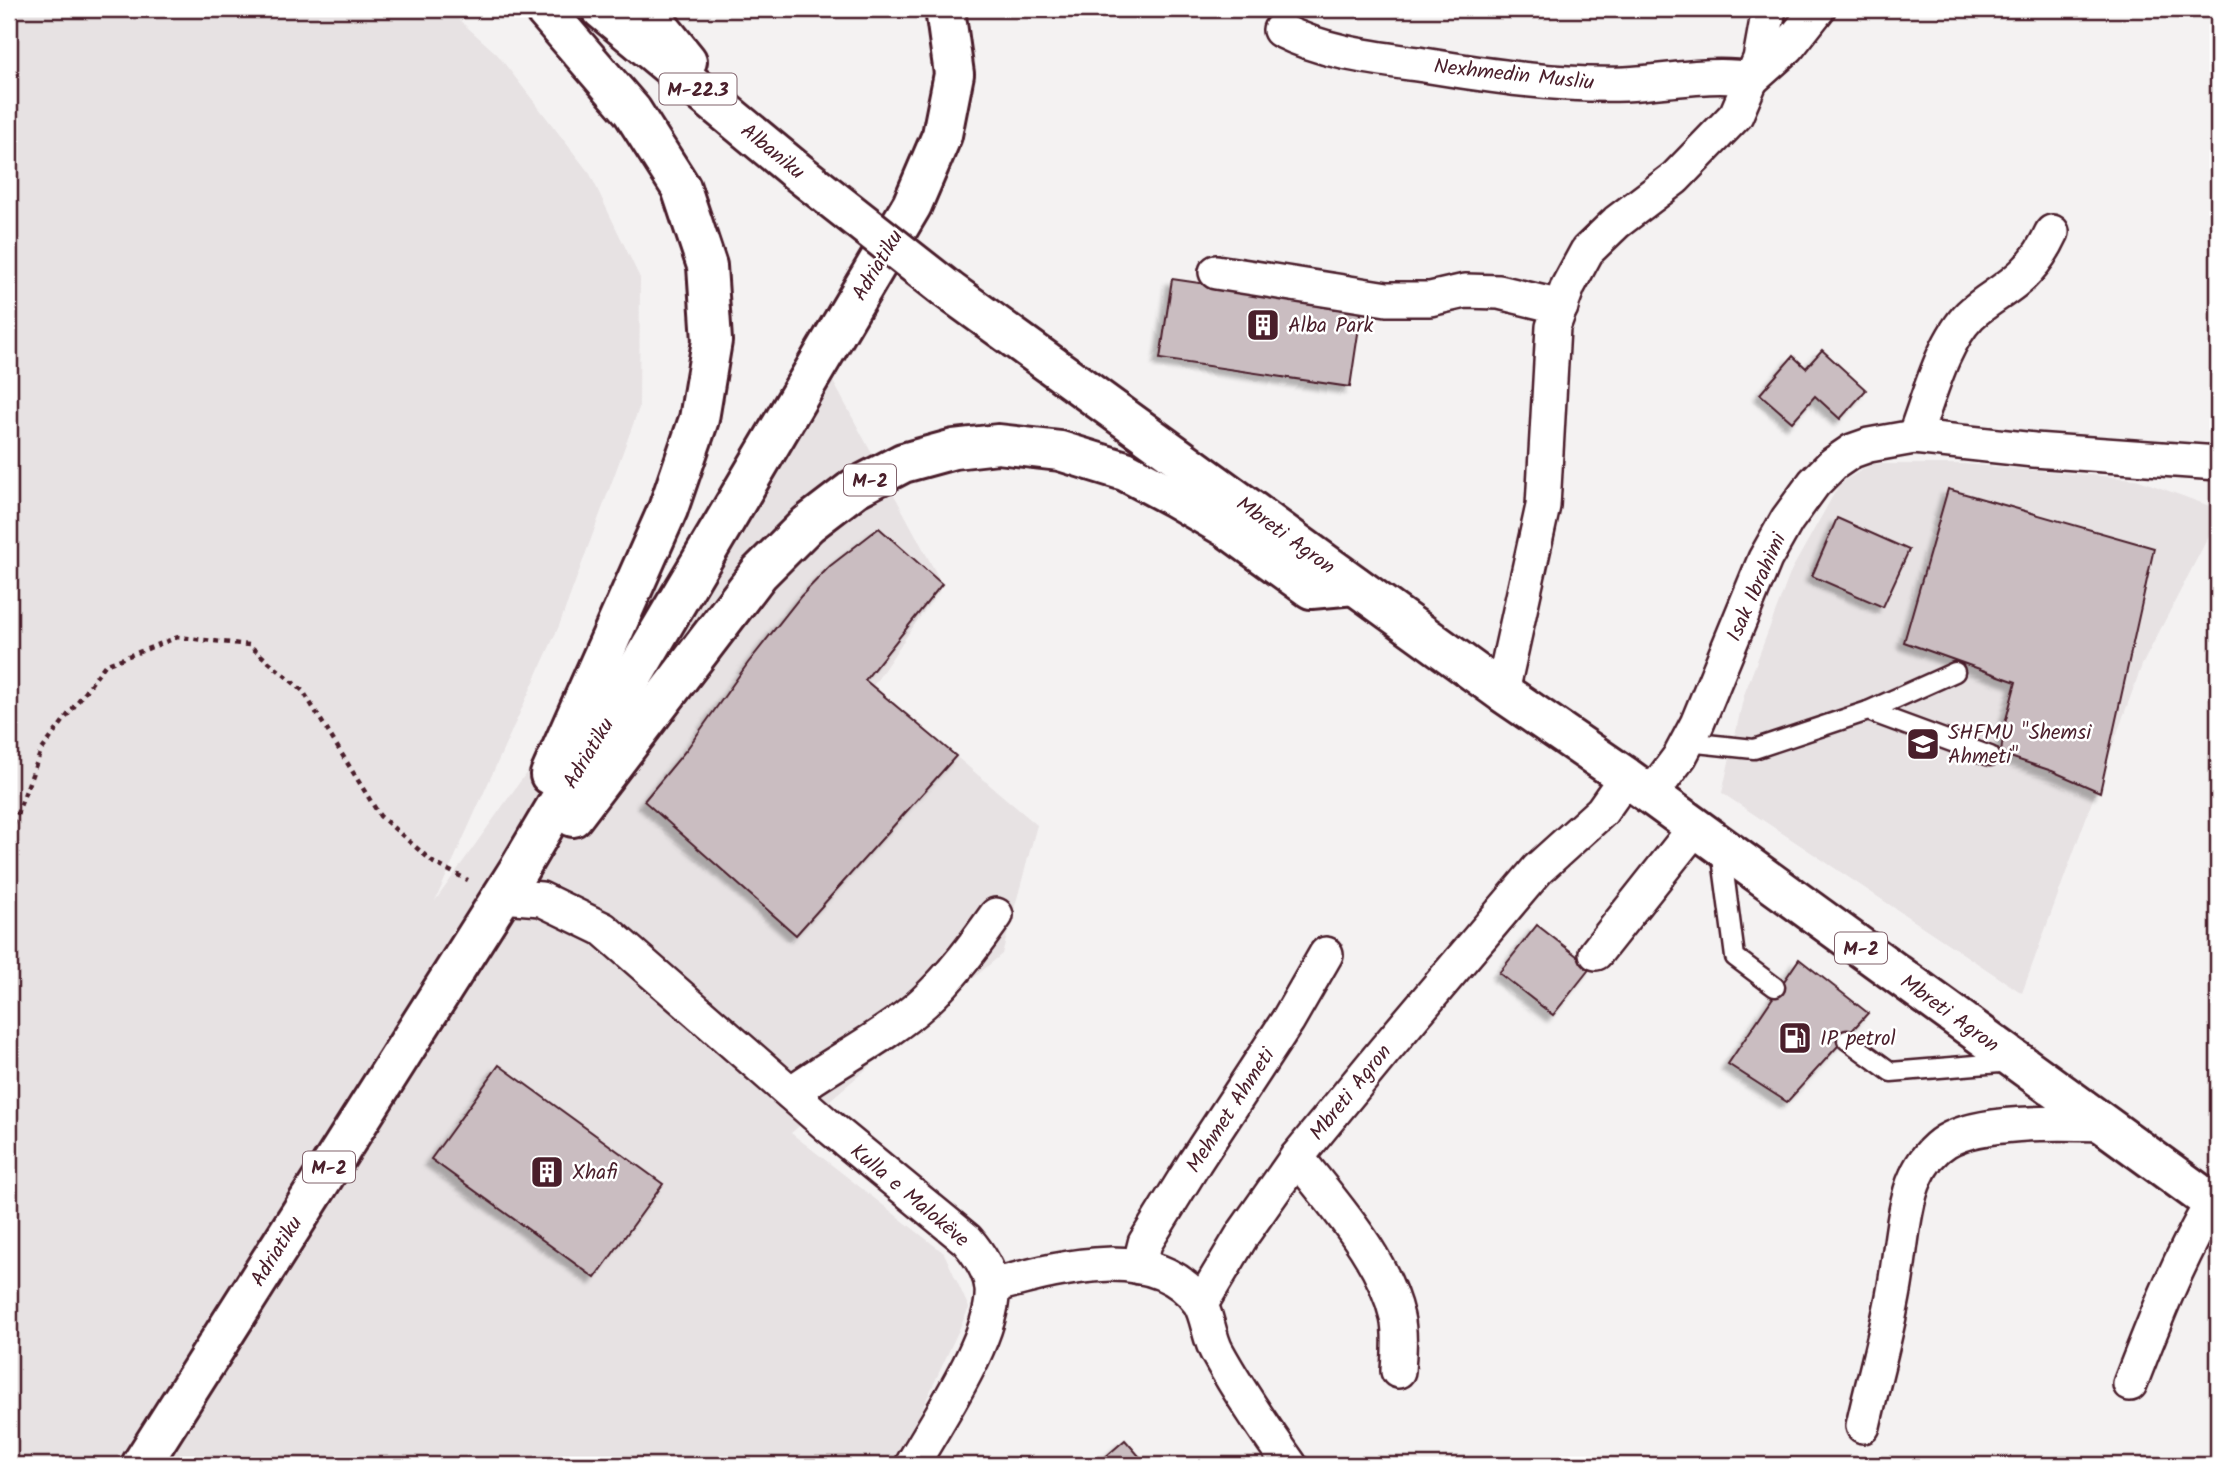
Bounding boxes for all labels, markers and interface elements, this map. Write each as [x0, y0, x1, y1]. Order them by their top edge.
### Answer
street label: Nexhmedin Musliu [1432, 51, 1596, 100]
road number: M-22.3 [660, 74, 736, 104]
street label: Albaniku [733, 116, 812, 189]
street label: Adriatiku [844, 224, 913, 308]
building icon: Alba Park [1244, 306, 1282, 344]
place label: Alba Park [1288, 310, 1373, 343]
road number: M-2 [844, 464, 896, 495]
street label: Mbreti Agron [1229, 489, 1342, 584]
street label: Isak Ibrahimi [1719, 527, 1796, 647]
street label: Adriatiku [555, 712, 624, 796]
place label: SHFMU "Shemsi Ahmeti" [1948, 717, 2092, 774]
school or university icon: SHFMU "Shemsi Ahmeti" [1904, 725, 1942, 763]
road number: M-2 [1835, 932, 1887, 964]
street label: Mbreti Agron [1893, 967, 2006, 1062]
fuel station icon: IP petrol [1776, 1019, 1814, 1057]
place label: IP petrol [1820, 1023, 1896, 1056]
street label: Mbreti Agron [1302, 1038, 1400, 1148]
street label: Mehmet Ahmeti [1178, 1041, 1285, 1180]
street label: Kulla e Malokëve [842, 1136, 977, 1257]
road number: M-2 [303, 1152, 355, 1182]
building icon: Xhafi [528, 1153, 566, 1191]
place label: Xhafi [572, 1157, 618, 1190]
street label: Adriatiku [243, 1210, 312, 1294]

